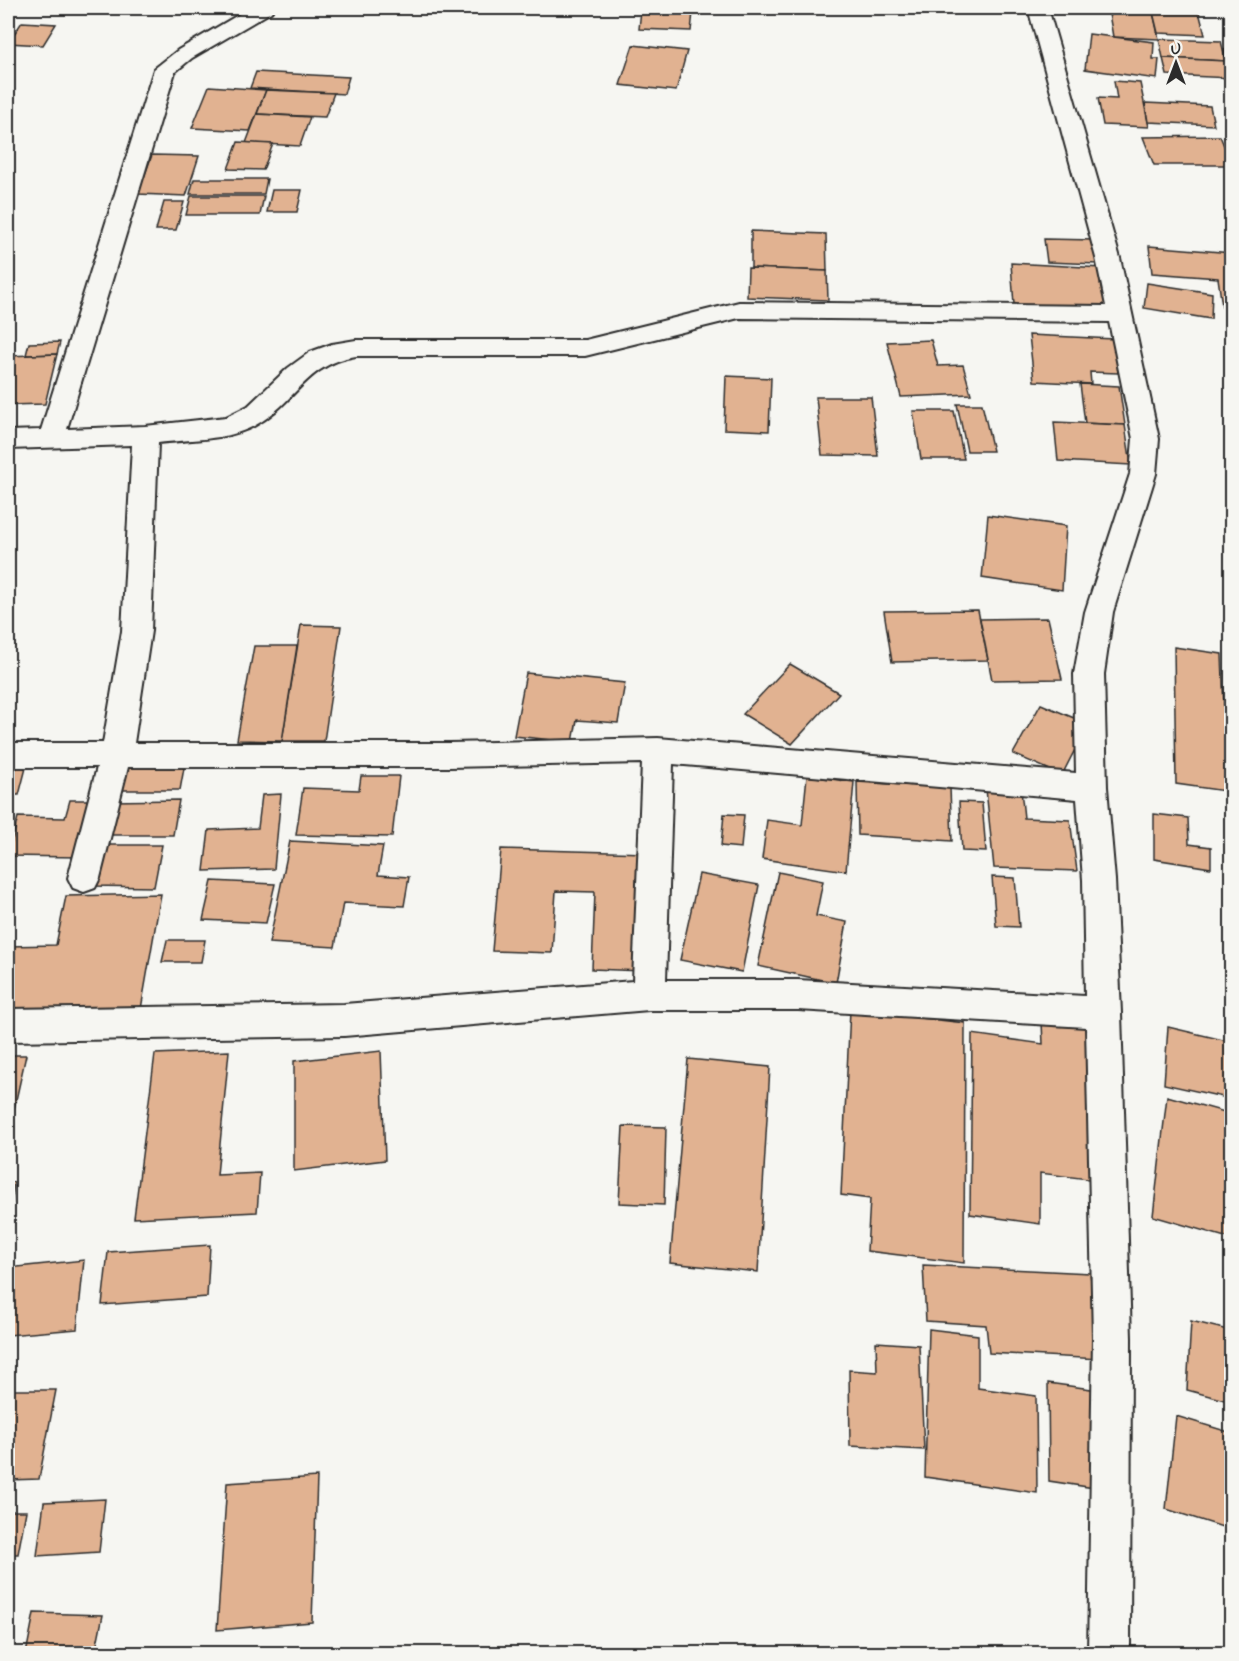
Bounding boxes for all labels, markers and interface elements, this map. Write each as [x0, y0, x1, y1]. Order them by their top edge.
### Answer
north arrow [1146, 33, 1206, 93]
text: U [1171, 39, 1181, 60]

